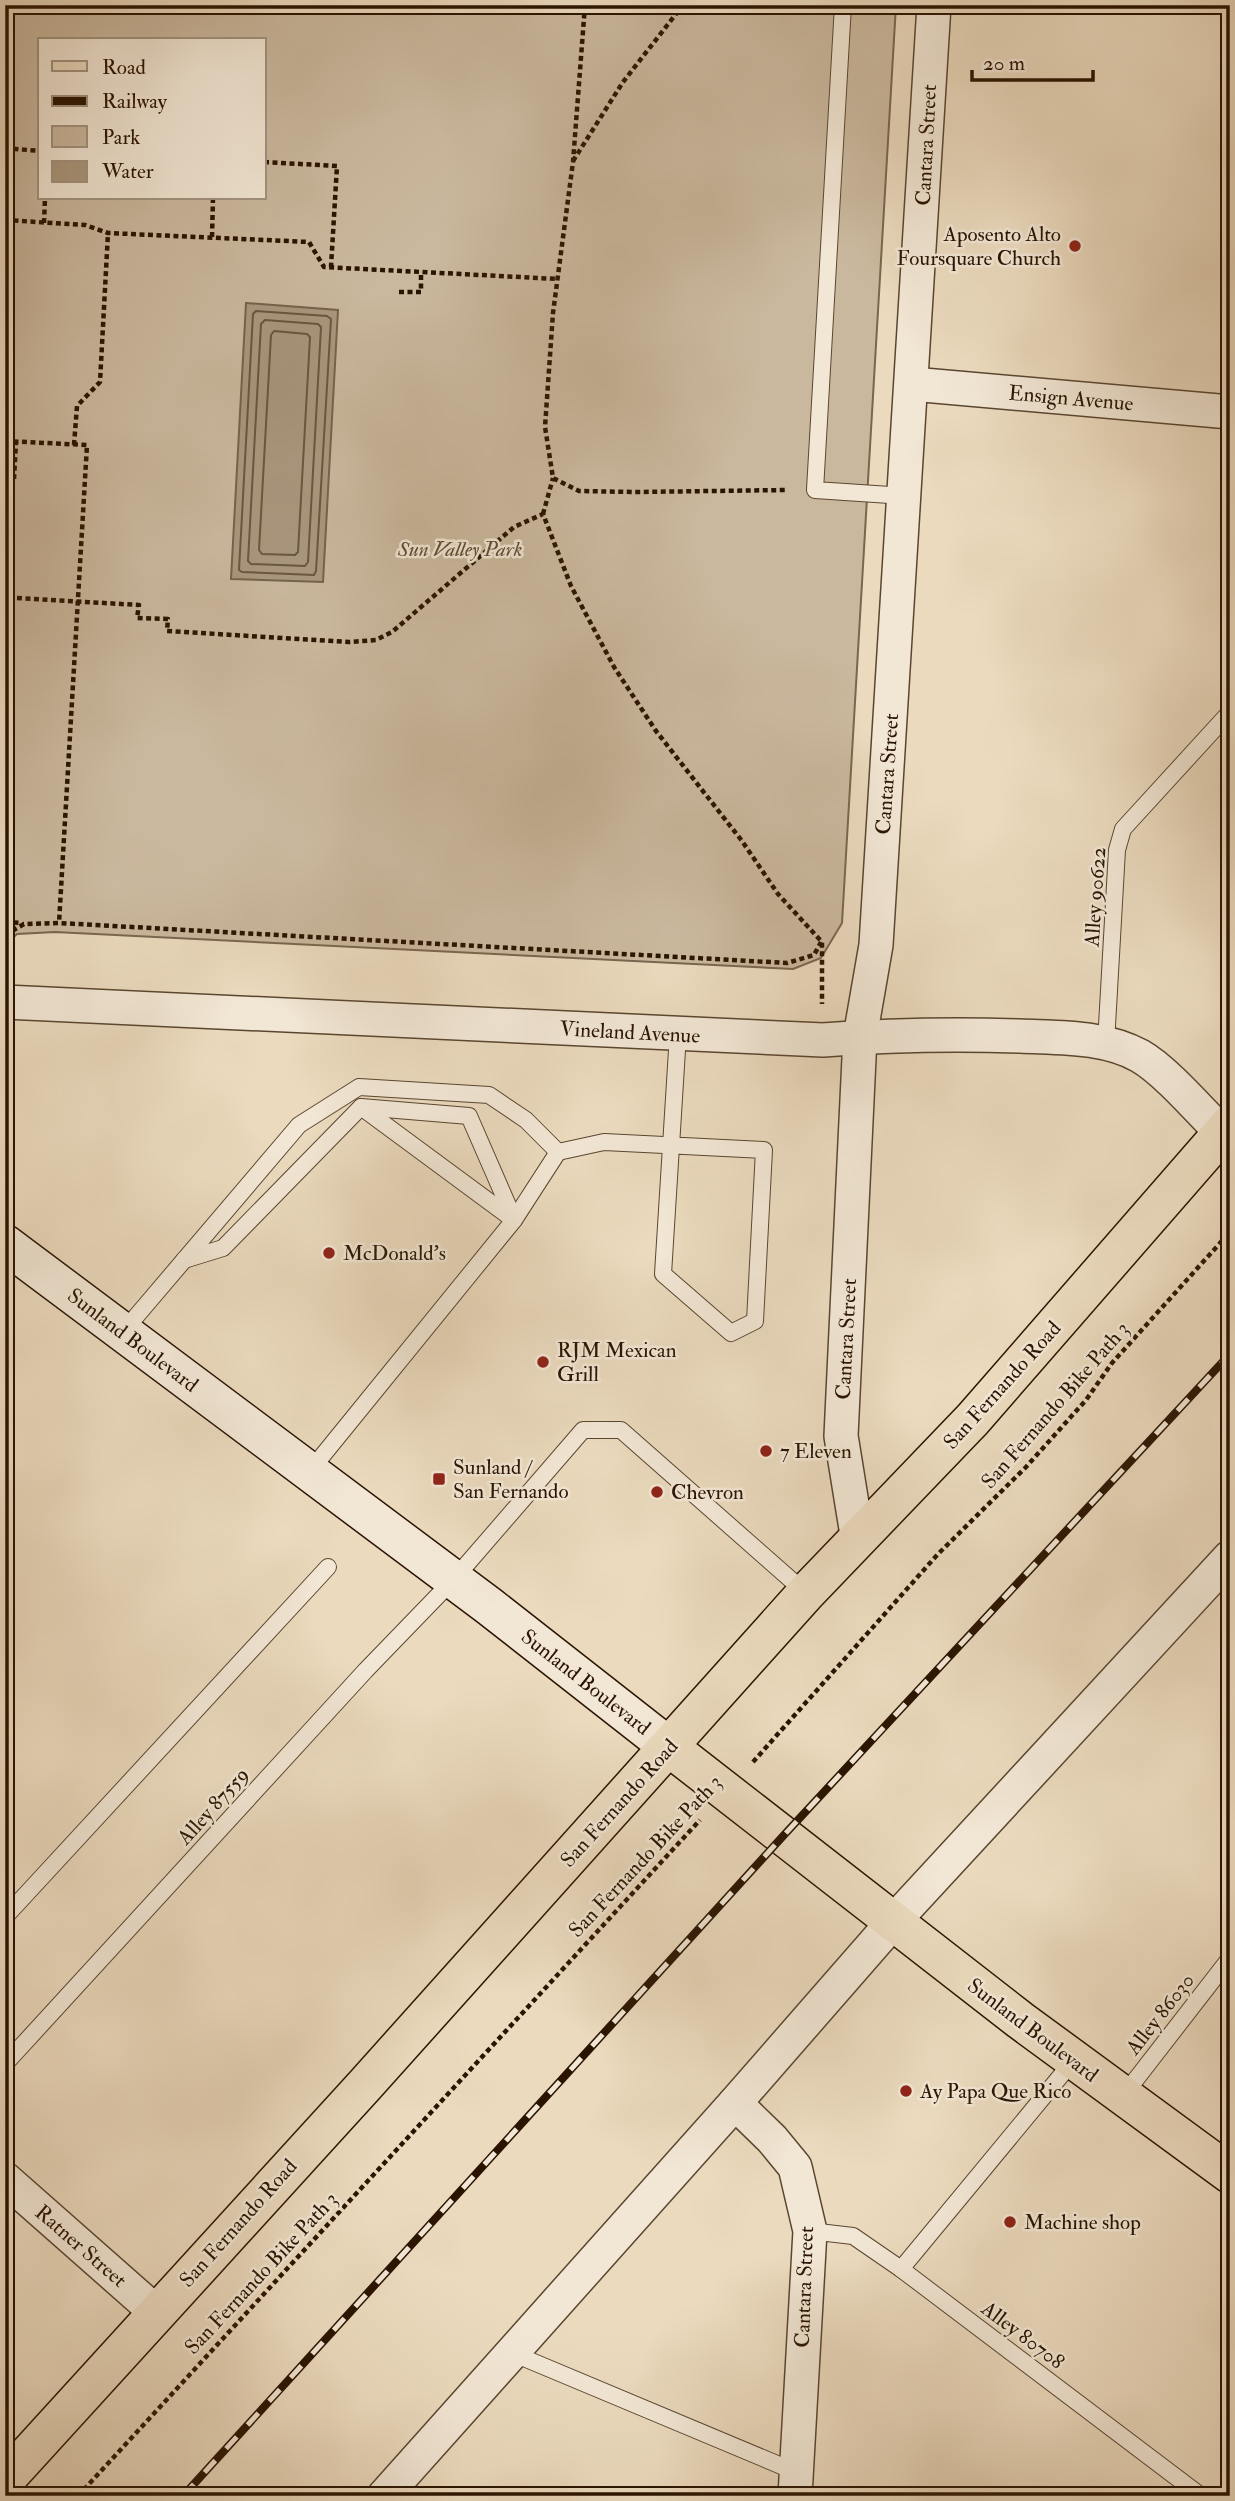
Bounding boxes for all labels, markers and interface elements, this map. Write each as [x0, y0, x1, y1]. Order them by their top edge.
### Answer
legend [38, 38, 266, 200]
scale bar [972, 38, 1093, 82]
text: 20 m [983, 50, 1025, 77]
text: Road [102, 54, 147, 81]
street label: Cantara Street [910, 83, 943, 206]
text: Railway [102, 88, 168, 115]
text: Park [102, 124, 140, 151]
text: Water [101, 158, 154, 185]
place label: Aposento Alto Foursquare Church [897, 221, 1061, 272]
marker: Aposento Alto Foursquare Church [1067, 238, 1083, 254]
street label: Ensign Avenue [1007, 380, 1135, 417]
park label: Sun Valley Park [397, 536, 522, 563]
street label: Cantara Street [870, 712, 905, 836]
street label: Alley 90622 [1078, 846, 1112, 949]
street label: Vineland Avenue [559, 1015, 701, 1050]
place label: McDonald's [343, 1240, 446, 1267]
marker: McDonald's [321, 1245, 337, 1261]
street label: Cantara Street [830, 1277, 863, 1400]
street label: Sunland Boulevard [62, 1282, 204, 1399]
street label: San Fernando Road [938, 1315, 1068, 1455]
street label: San Fernando Bike Path 3 [975, 1316, 1135, 1494]
place label: RJM Mexican Grill [557, 1337, 677, 1388]
marker: RJM Mexican Grill [535, 1354, 551, 1370]
place label: 7 Eleven [780, 1438, 852, 1465]
marker: 7 Eleven [758, 1443, 774, 1459]
place label: Sunland / San Fernando [453, 1454, 569, 1505]
marker: Sunland / San Fernando [431, 1471, 447, 1487]
place label: Chevron [671, 1479, 744, 1506]
marker: Chevron [649, 1484, 665, 1500]
street label: Sunland Boulevard [515, 1623, 656, 1742]
street label: San Fernando Road [555, 1733, 685, 1873]
street label: Alley 87559 [171, 1762, 255, 1851]
street label: San Fernando Bike Path 3 [563, 1769, 728, 1943]
street label: Alley 86030 [1119, 1968, 1201, 2061]
street label: Sunland Boulevard [962, 1972, 1104, 2089]
place label: Ay Papa Que Rico [919, 2078, 1071, 2105]
marker: Ay Papa Que Rico [898, 2083, 914, 2099]
street label: San Fernando Road [174, 2153, 304, 2293]
street label: San Fernando Bike Path 3 [179, 2186, 344, 2360]
street label: Ratner Street [29, 2199, 132, 2294]
place label: Machine shop [1024, 2209, 1141, 2236]
marker: Machine shop [1002, 2214, 1018, 2230]
street label: Cantara Street [789, 2226, 820, 2348]
street label: Alley 80708 [975, 2295, 1070, 2376]

